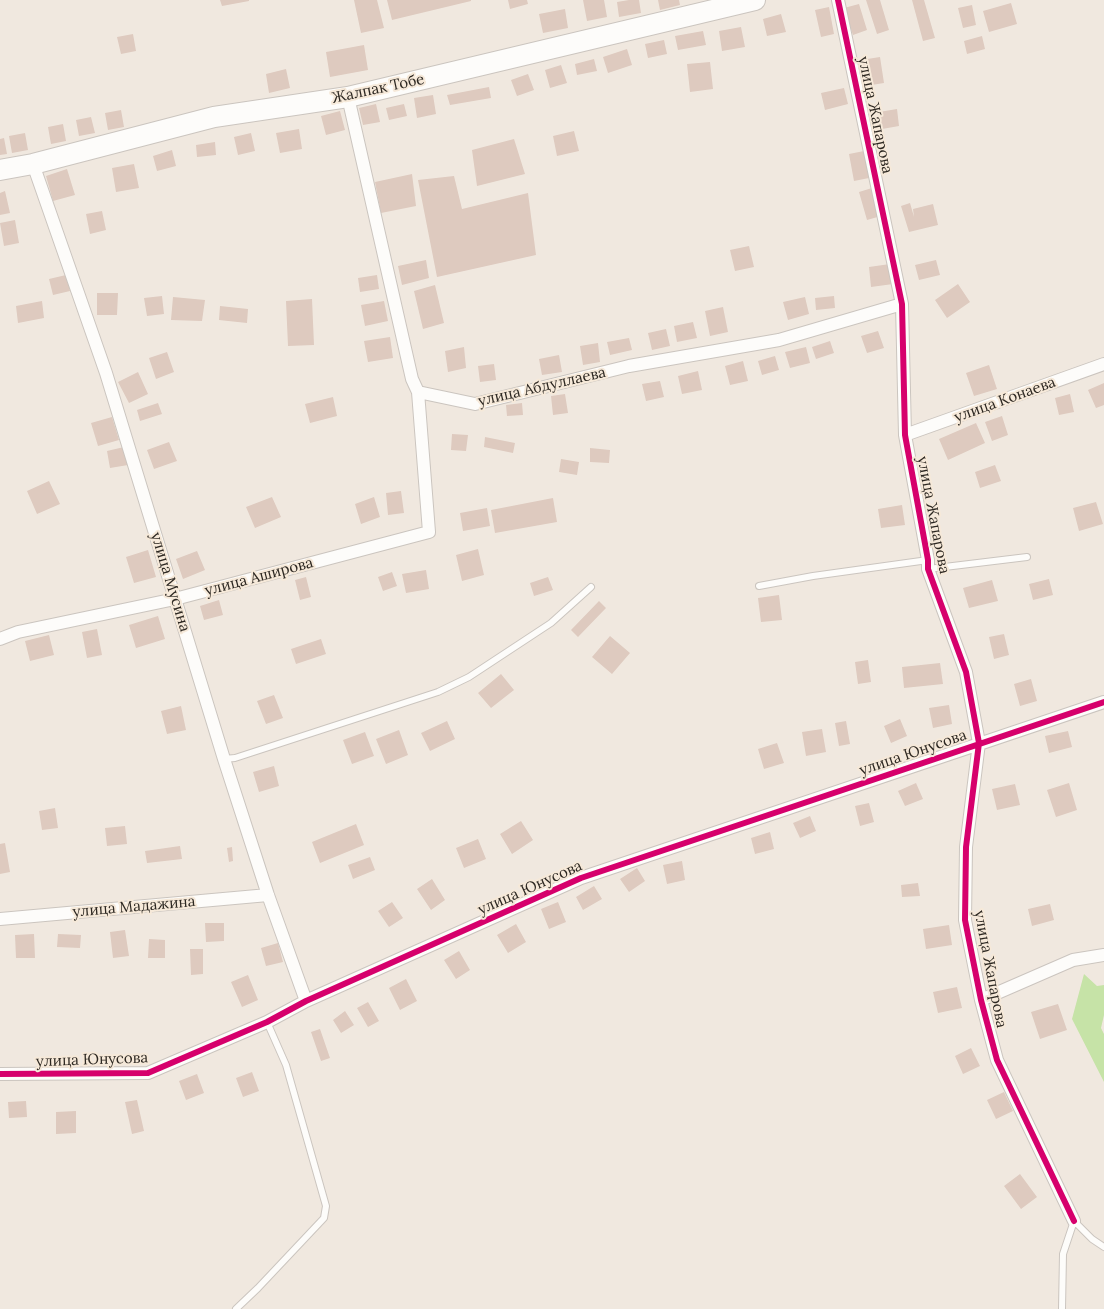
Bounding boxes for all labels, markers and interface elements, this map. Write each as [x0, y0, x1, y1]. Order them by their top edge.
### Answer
street label: улица Жапарова [854, 55, 896, 175]
street label: Жалпак Тобе [330, 70, 426, 108]
street label: улица Абдуллаева [476, 364, 608, 410]
street label: улица Конаева [952, 373, 1058, 427]
street label: улица Жапарова [913, 455, 953, 575]
street label: улица Мусина [146, 530, 194, 634]
street label: улица Аширова [203, 554, 315, 600]
street label: улица Юнусова [857, 726, 969, 780]
street label: улица Юнусова [475, 857, 585, 919]
street label: улица Мадажина [72, 893, 196, 921]
street label: улица Жапарова [970, 909, 1010, 1029]
street label: улица Юнусова [36, 1049, 148, 1071]

